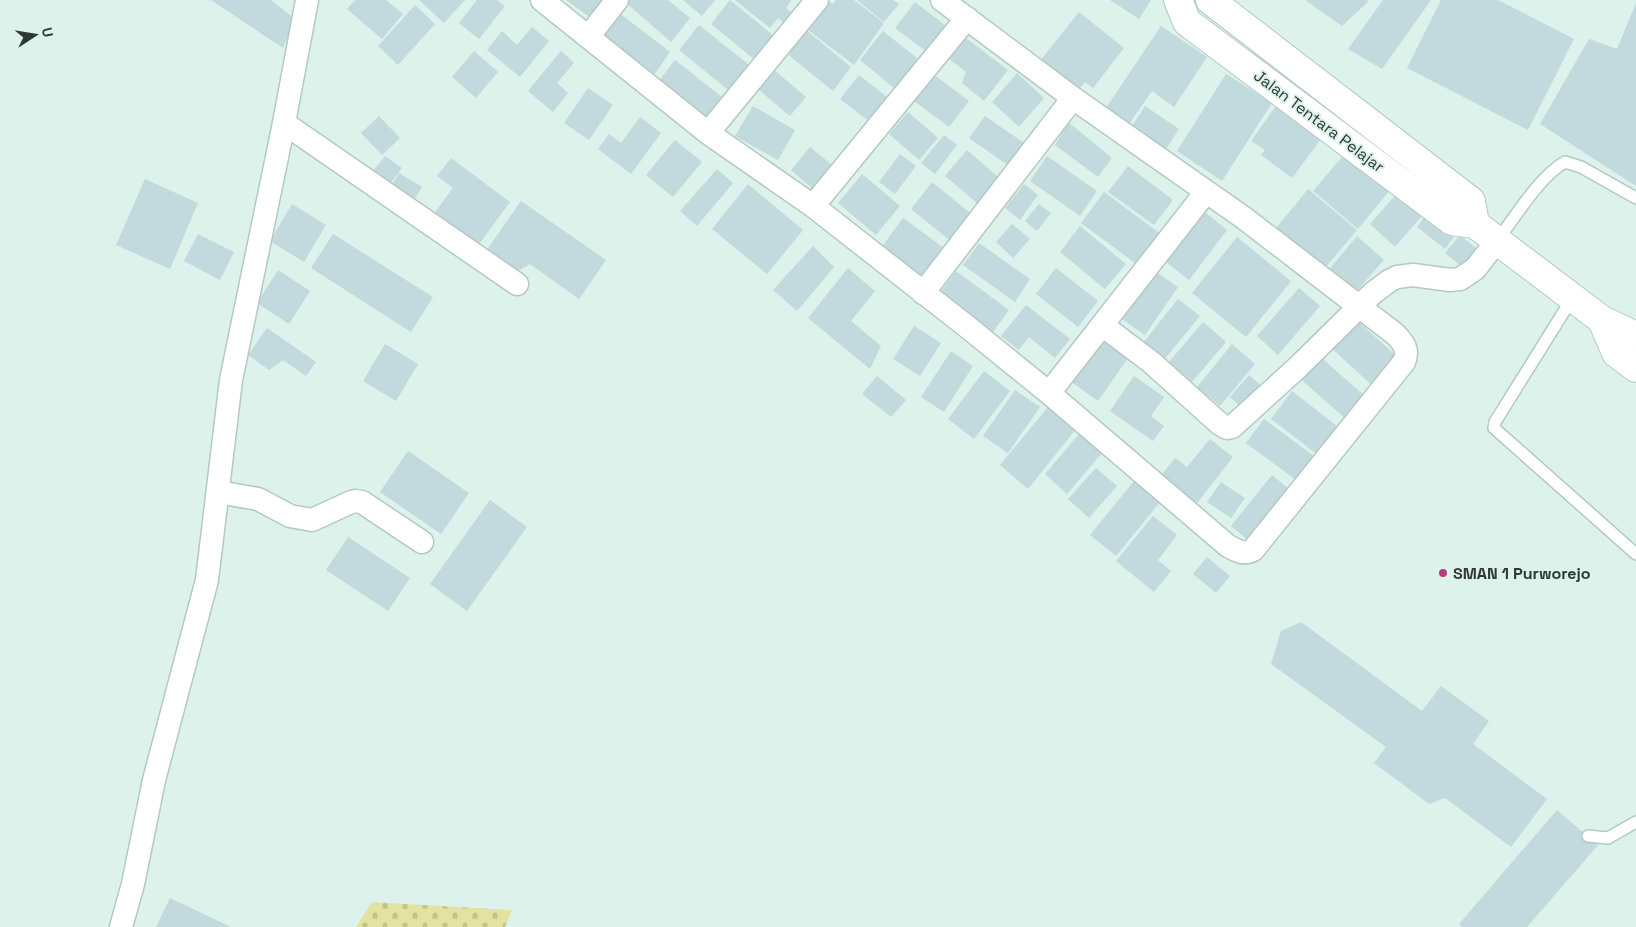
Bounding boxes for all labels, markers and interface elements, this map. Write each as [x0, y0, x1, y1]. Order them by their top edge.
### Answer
north arrow [10, 10, 60, 60]
text: U [38, 26, 57, 39]
street label: Jalan Tentara Pelajar [1249, 65, 1389, 177]
place label: SMAN 1 Purworejo [1453, 563, 1591, 584]
marker: SMAN 1 Purworejo [1437, 567, 1449, 579]

